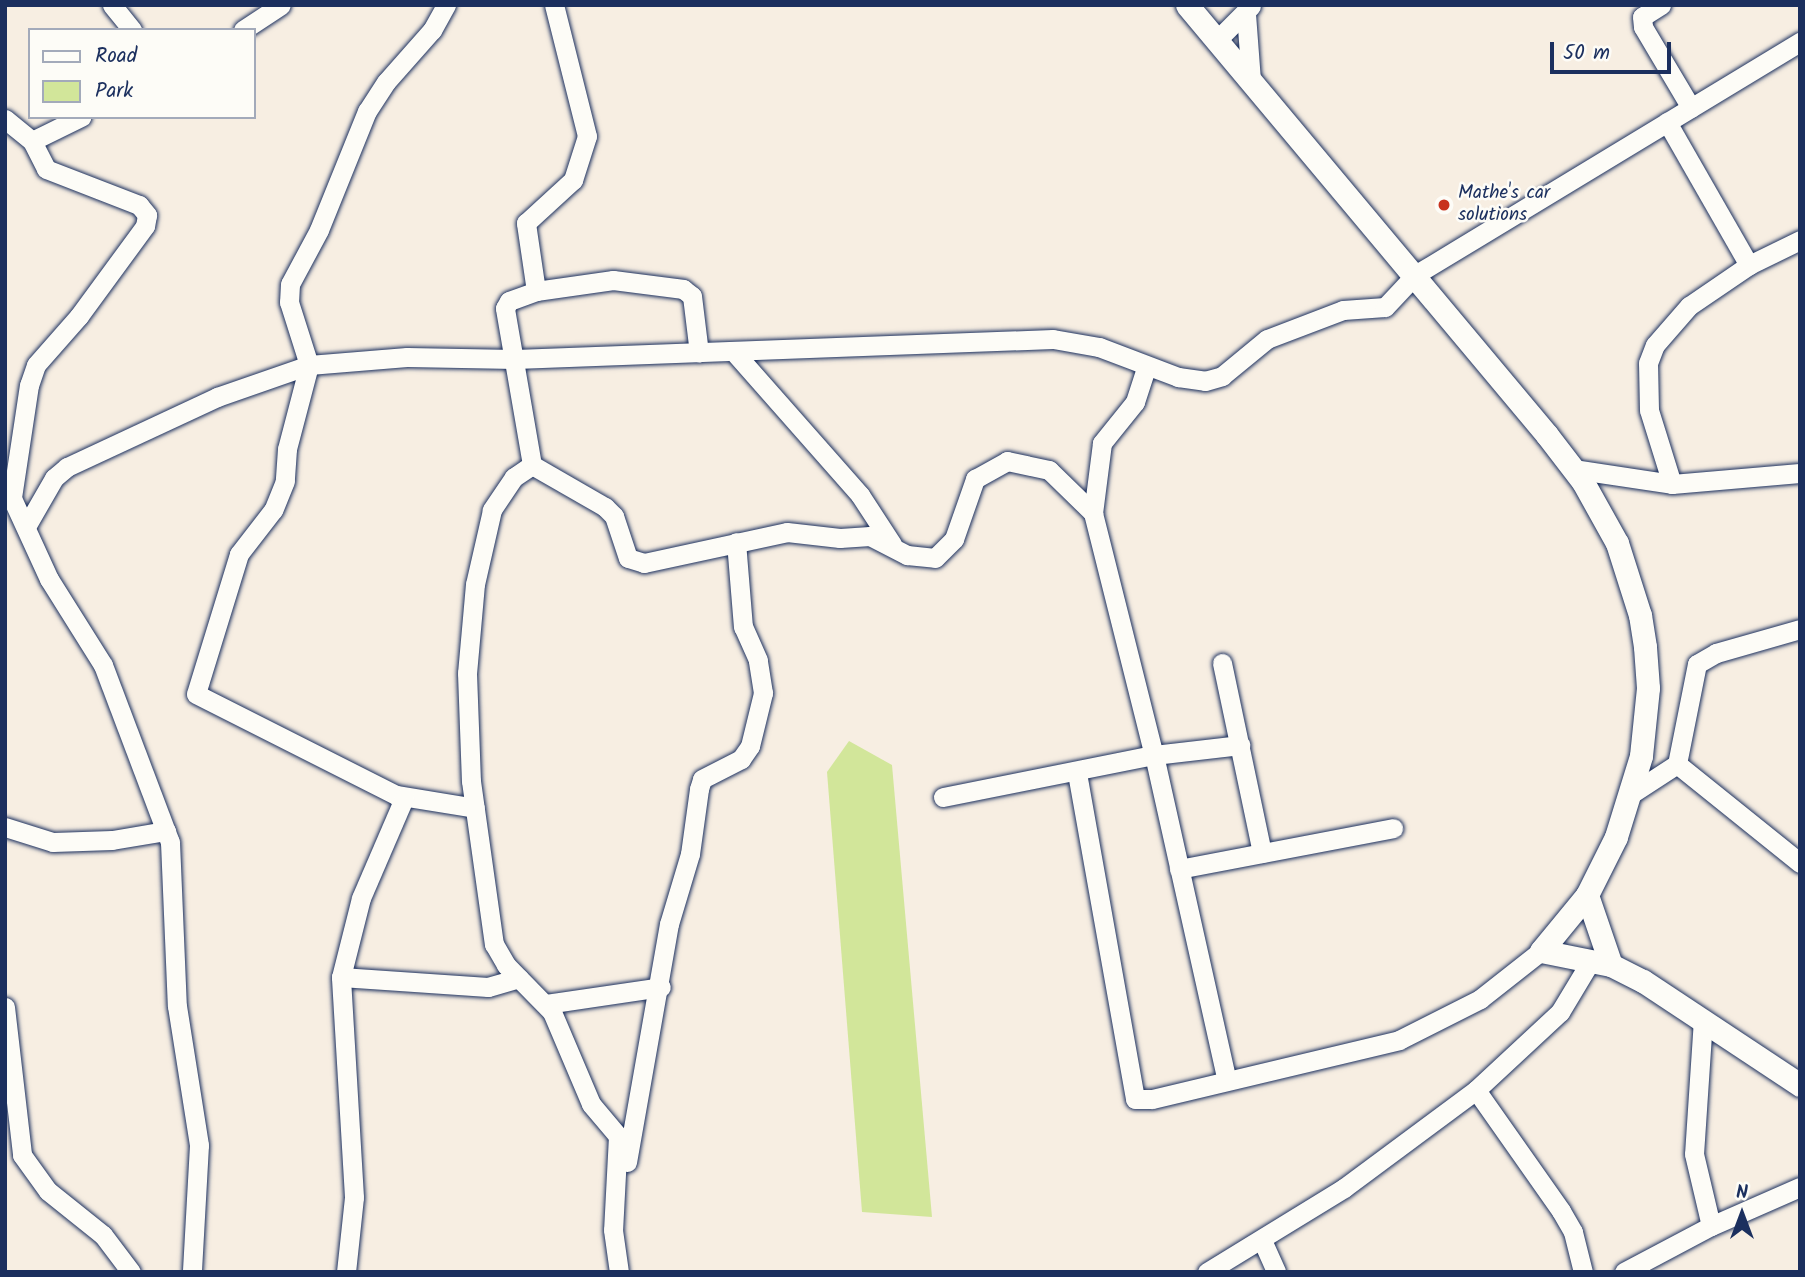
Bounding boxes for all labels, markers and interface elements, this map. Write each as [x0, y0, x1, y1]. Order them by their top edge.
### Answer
legend [28, 28, 256, 119]
scale bar [1553, 28, 1674, 72]
text: 50 m [1563, 37, 1610, 70]
text: Road [95, 40, 137, 73]
text: Park [95, 75, 133, 108]
place label: Mathe's car solutions [1458, 183, 1550, 227]
marker: Mathe's car solutions [1436, 197, 1452, 213]
text: N [1736, 1178, 1748, 1208]
north arrow [1707, 1179, 1777, 1249]

